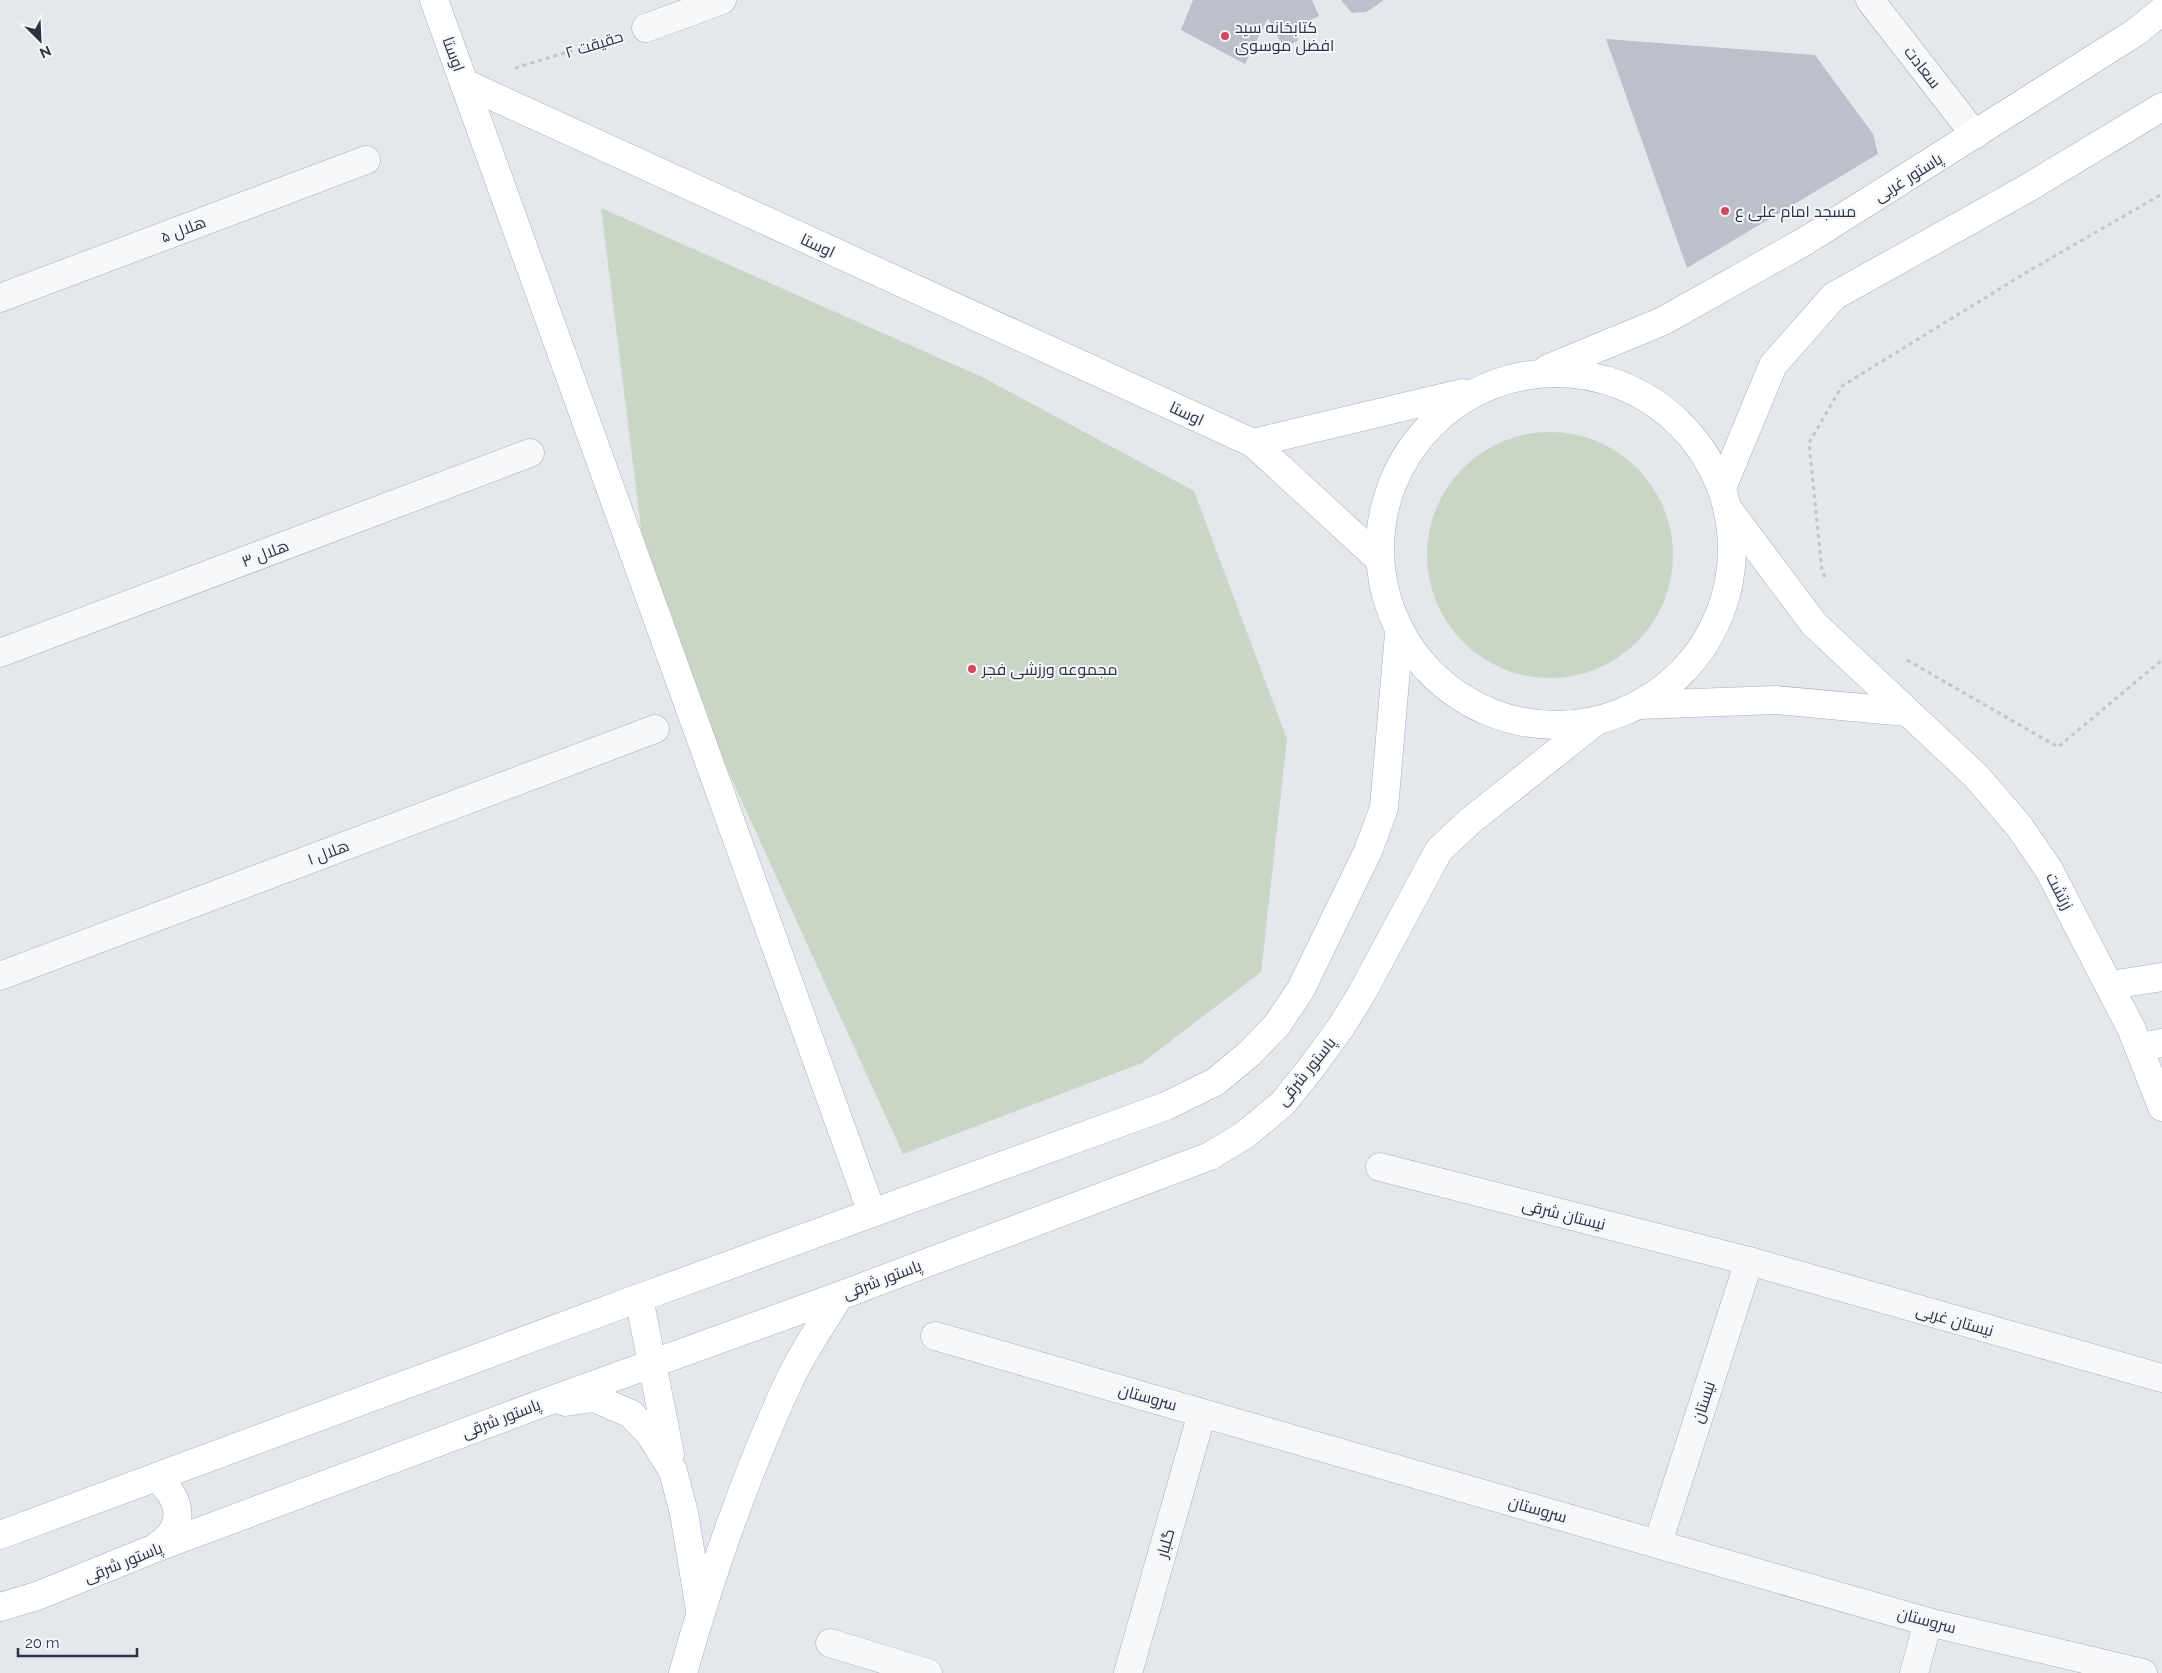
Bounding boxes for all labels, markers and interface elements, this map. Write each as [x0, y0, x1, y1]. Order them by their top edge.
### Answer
north arrow [15, 15, 65, 65]
place label: کتابخانه سید افضل موسوی [1235, 18, 1334, 56]
street label: حقیقت ۲ [563, 27, 625, 62]
marker: کتابخانه سید افضل موسوی [1219, 30, 1231, 42]
street label: اوستا [439, 34, 469, 74]
text: N [37, 42, 53, 61]
street label: سعادت [1900, 42, 1945, 92]
street label: پاستور غربی [1871, 149, 1948, 208]
place label: مسجد امام علی ع [1735, 202, 1856, 223]
marker: مسجد امام علی ع [1719, 205, 1731, 217]
street label: هلال ۵ [158, 212, 209, 248]
street label: اوستا [798, 229, 838, 262]
street label: اوستا [1167, 397, 1207, 430]
street label: هلال ۳ [239, 536, 292, 572]
place label: مجموعه ورزشی فجر [981, 660, 1118, 680]
marker: مجموعه ورزشی فجر [966, 663, 978, 675]
street label: هلال ۱ [305, 836, 352, 870]
street label: زرتشت [2042, 869, 2077, 913]
street label: پاستور شرقی [1273, 1033, 1342, 1111]
street label: نیستان شرقی [1520, 1195, 1608, 1235]
street label: پاستور شرقی [840, 1255, 926, 1305]
street label: نیستان غربی [1914, 1300, 1996, 1342]
street label: نیستان [1688, 1379, 1720, 1426]
street label: سروستان [1116, 1380, 1179, 1416]
street label: پاستور شرقی [459, 1394, 545, 1444]
street label: سروستان [1506, 1492, 1569, 1528]
street label: گلبار [1152, 1526, 1179, 1561]
street label: پاستور شرقی [81, 1538, 167, 1589]
street label: سروستان [1895, 1604, 1958, 1638]
scale bar [18, 1626, 136, 1658]
text: 20 m [25, 1634, 60, 1652]

